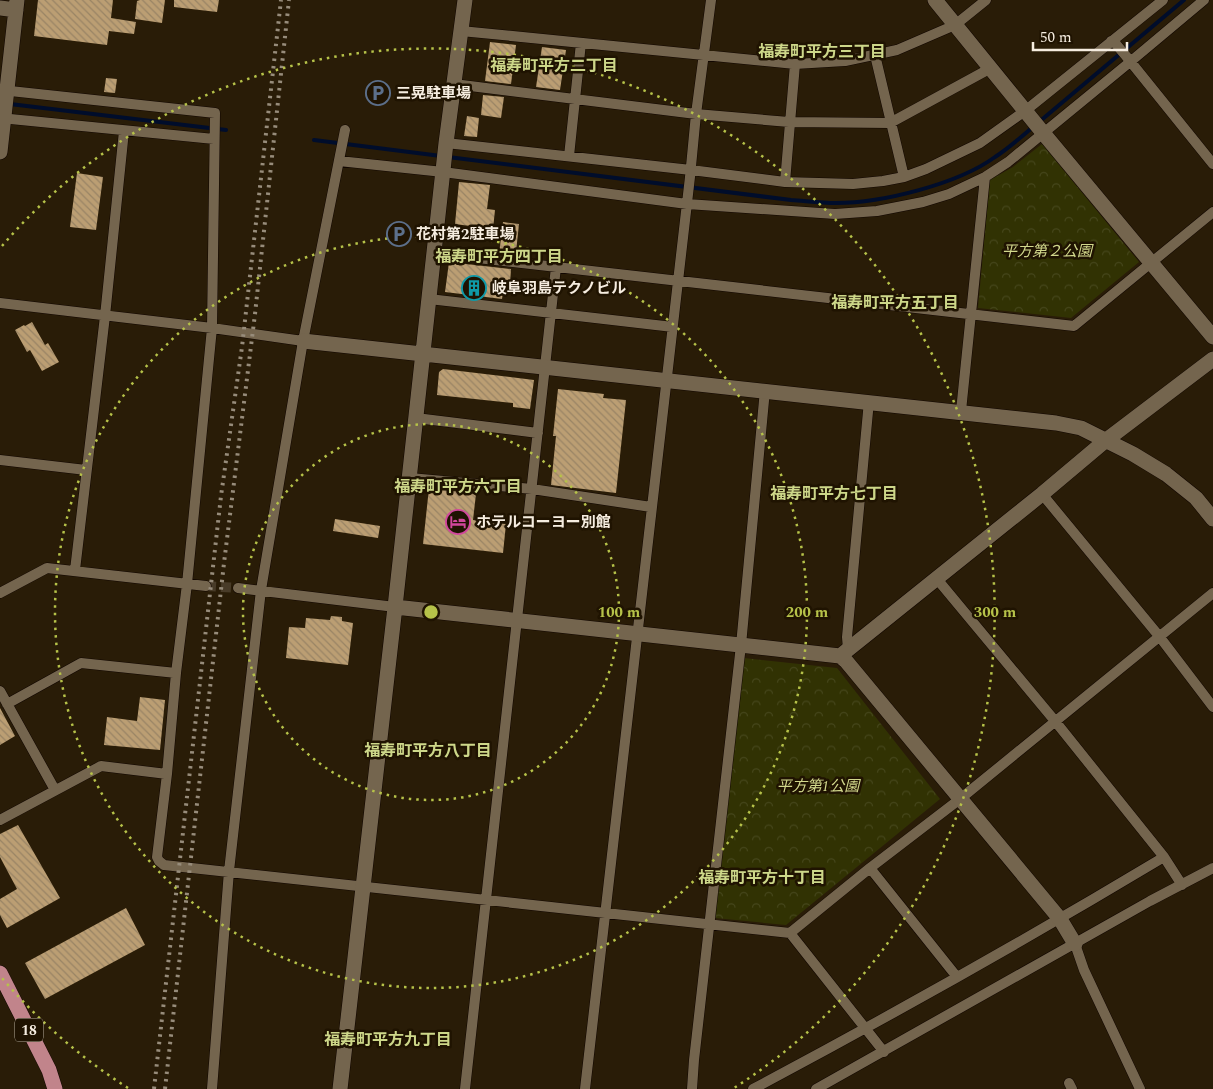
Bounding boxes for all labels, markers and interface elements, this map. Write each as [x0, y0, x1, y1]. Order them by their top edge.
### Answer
scale bar [1033, 20, 1127, 52]
text: 50 m [1040, 26, 1072, 49]
district label: 福寿町平方三丁目 [758, 40, 886, 64]
district label: 福寿町平方二丁目 [490, 54, 618, 78]
parking icon: 三晃駐車場 [365, 80, 391, 106]
place label: 三晃駐車場 [396, 82, 471, 105]
parking icon: 花村第2駐車場 [386, 221, 412, 247]
place label: 花村第2駐車場 [416, 223, 514, 246]
park label: 平方第２公園 [1002, 240, 1094, 263]
district label: 福寿町平方四丁目 [435, 245, 563, 269]
building icon: 岐阜羽島テクノビル [461, 275, 487, 301]
place label: 岐阜羽島テクノビル [492, 277, 626, 300]
district label: 福寿町平方五丁目 [831, 291, 959, 315]
district label: 福寿町平方六丁目 [394, 475, 522, 499]
district label: 福寿町平方七丁目 [770, 482, 898, 506]
hotel icon: ホテルコーヨー別館 [445, 509, 471, 535]
place label: ホテルコーヨー別館 [476, 511, 611, 534]
text: 100 m [598, 601, 641, 624]
text: 200 m [786, 601, 829, 624]
text: 300 m [974, 601, 1017, 624]
centre of rings [422, 603, 440, 621]
district label: 福寿町平方八丁目 [364, 739, 492, 763]
park label: 平方第1公園 [777, 775, 861, 798]
district label: 福寿町平方十丁目 [698, 866, 826, 890]
road number: 18 [15, 1018, 43, 1042]
district label: 福寿町平方九丁目 [324, 1028, 452, 1052]

